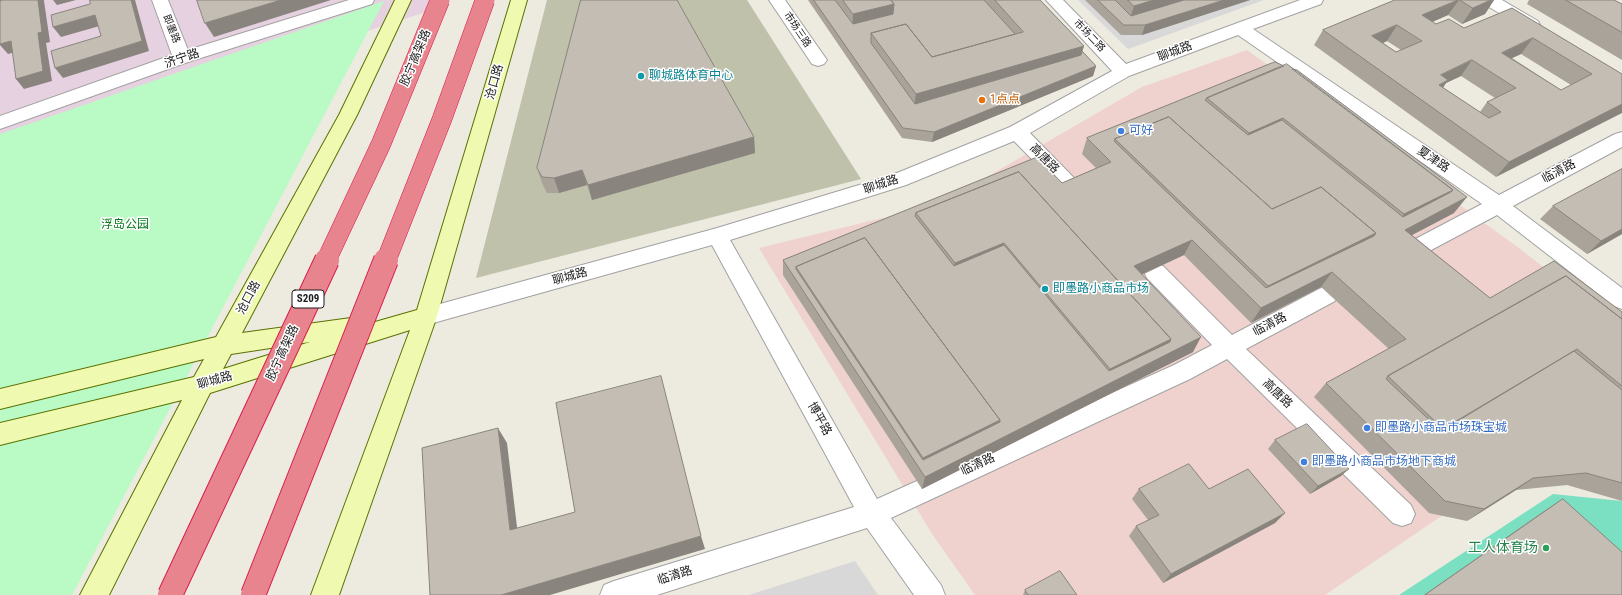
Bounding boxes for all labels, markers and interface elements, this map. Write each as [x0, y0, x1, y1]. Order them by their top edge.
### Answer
street label: 市场三路 [781, 10, 813, 50]
street label: 即墨路 [160, 13, 182, 45]
street label: 市场二路 [1071, 17, 1107, 55]
street label: 胶宁高架路 [398, 28, 434, 88]
street label: 聊城路 [1156, 39, 1194, 65]
street label: 济宁路 [163, 46, 201, 72]
street label: 沧口路 [483, 63, 507, 101]
place label: 聊城路体育中心 [649, 69, 733, 83]
marker: 聊城路体育中心 [636, 71, 646, 81]
place label: 1点点 [990, 93, 1020, 107]
marker: 1点点 [977, 95, 987, 105]
place label: 可好 [1129, 124, 1153, 138]
marker: 可好 [1116, 126, 1126, 136]
street label: 高唐路 [1026, 141, 1062, 177]
street label: 夏津路 [1414, 144, 1452, 176]
street label: 临清路 [1540, 157, 1578, 187]
street label: 聊城路 [862, 173, 900, 197]
park label: 浮岛公园 [101, 218, 149, 232]
street label: 聊城路 [551, 265, 589, 289]
street label: 沧口路 [234, 279, 264, 317]
place label: 即墨路小商品市场 [1053, 282, 1149, 296]
marker: 即墨路小商品市场 [1040, 284, 1050, 294]
road number: S209 [292, 290, 324, 308]
street label: 临清路 [1251, 310, 1289, 340]
street label: 胶宁高架路 [264, 323, 302, 383]
street label: 聊城路 [196, 369, 234, 393]
street label: 高唐路 [1259, 376, 1295, 412]
street label: 博平路 [804, 400, 834, 438]
place label: 即墨路小商品市场珠宝城 [1375, 421, 1507, 435]
marker: 即墨路小商品市场珠宝城 [1362, 423, 1372, 433]
street label: 临清路 [959, 451, 997, 479]
place label: 即墨路小商品市场地下商城 [1312, 455, 1456, 469]
marker: 即墨路小商品市场地下商城 [1299, 457, 1309, 467]
place label: 工人体育场 [1468, 540, 1538, 556]
marker: 工人体育场 [1541, 543, 1551, 553]
street label: 临清路 [656, 564, 694, 588]

